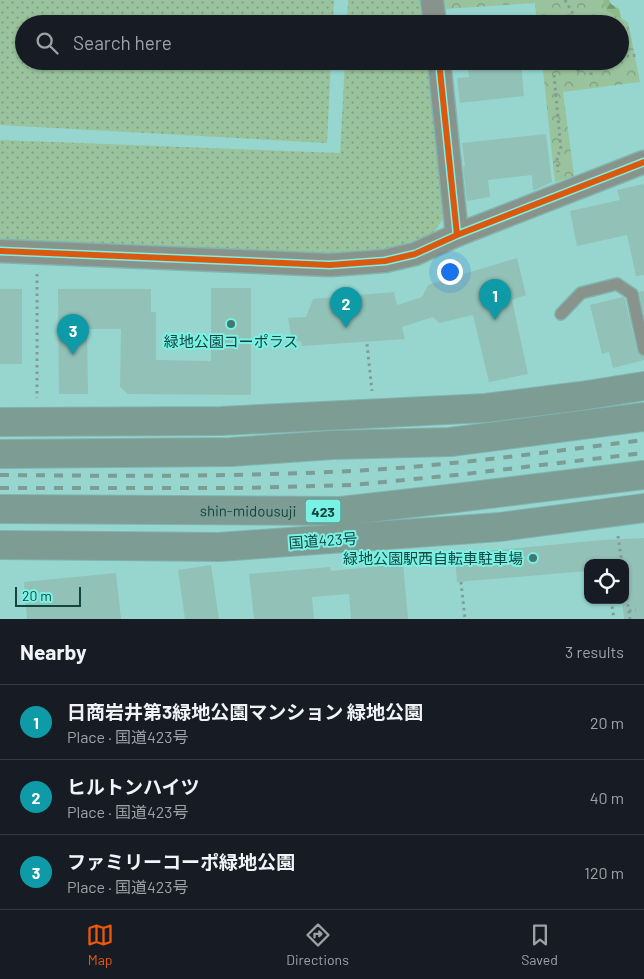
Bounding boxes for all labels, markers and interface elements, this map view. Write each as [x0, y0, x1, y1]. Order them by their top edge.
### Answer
search box [15, 15, 629, 70]
icon: search [33, 29, 61, 57]
text: Search here [73, 31, 172, 54]
your location [437, 259, 463, 285]
pin: 1 [479, 279, 511, 320]
pin: 2 [330, 287, 362, 328]
pin: 3 [57, 314, 89, 355]
marker: 緑地公園コーポラス [225, 318, 237, 330]
place label: 緑地公園コーポラス [164, 332, 298, 350]
road number: 423 [306, 500, 340, 522]
street label: shin-midousuji [200, 501, 296, 520]
street label: 国道423号 [288, 529, 358, 551]
place label: 緑地公園駅西自転車駐車場 [343, 549, 523, 567]
marker: 緑地公園駅西自転車駐車場 [527, 552, 539, 564]
map controls [584, 559, 629, 604]
button: locate [584, 559, 629, 604]
scale bar [15, 584, 81, 607]
text: 20 m [22, 587, 52, 604]
text: Nearby [20, 639, 86, 664]
text: 3 results [565, 642, 624, 661]
text: 日商岩井第3緑地公園マンション 緑地公園 [67, 700, 423, 723]
text: 1 [33, 713, 39, 732]
text: 20 m [590, 713, 624, 732]
text: Place · 国道423号 [67, 727, 188, 746]
text: ヒルトンハイツ [67, 775, 200, 798]
text: 2 [32, 788, 40, 807]
text: 40 m [590, 788, 624, 807]
text: Place · 国道423号 [67, 802, 188, 821]
text: ファミリーコーポ緑地公園 [67, 850, 295, 873]
text: 3 [32, 863, 40, 882]
text: 120 m [584, 863, 624, 882]
text: Place · 国道423号 [67, 877, 188, 896]
tab: Map [86, 921, 114, 968]
tab: Directions [286, 921, 349, 968]
tab: Saved [521, 921, 558, 968]

